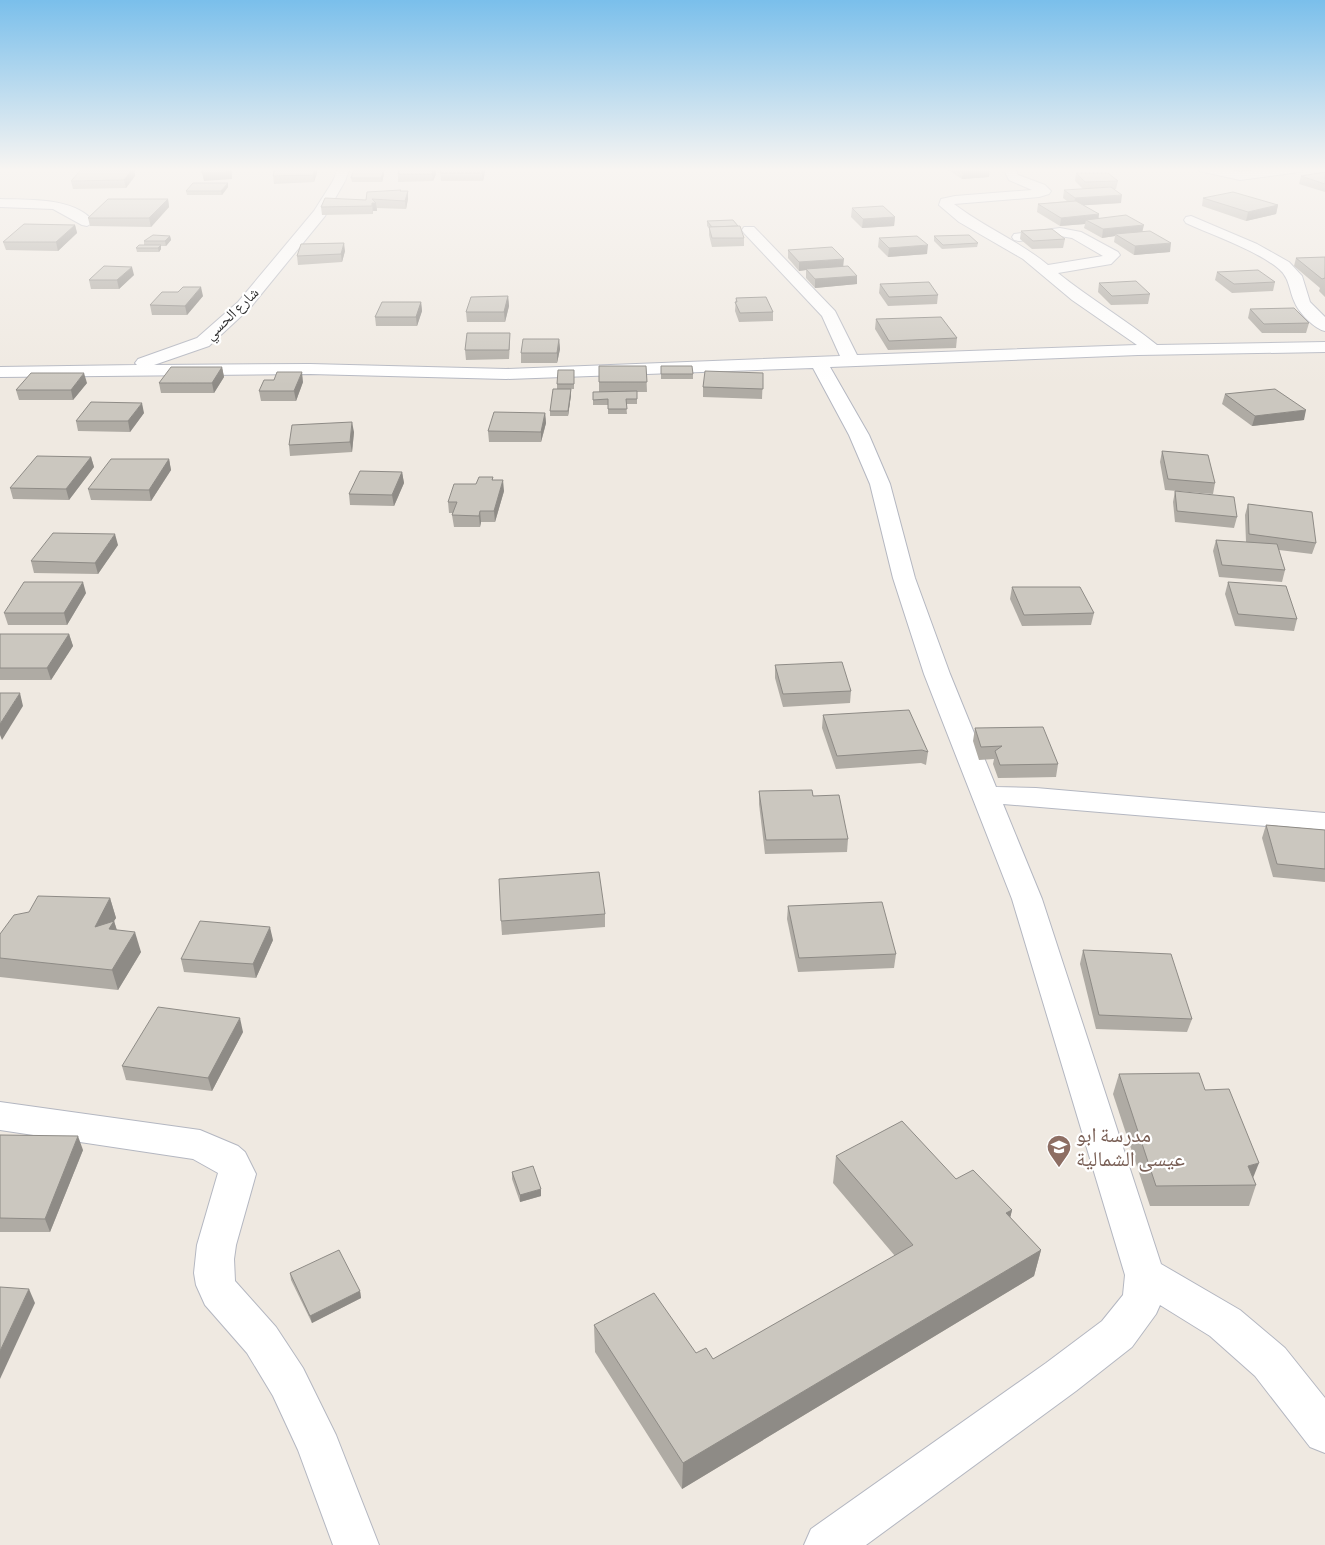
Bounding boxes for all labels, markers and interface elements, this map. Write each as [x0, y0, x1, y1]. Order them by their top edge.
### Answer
street label: شارع الحسي [202, 285, 264, 346]
place label: مدرسة ابو عيسى الشمالية [1076, 1125, 1185, 1172]
school or university icon: مدرسة ابو عيسى الشمالية [1046, 1134, 1072, 1168]

